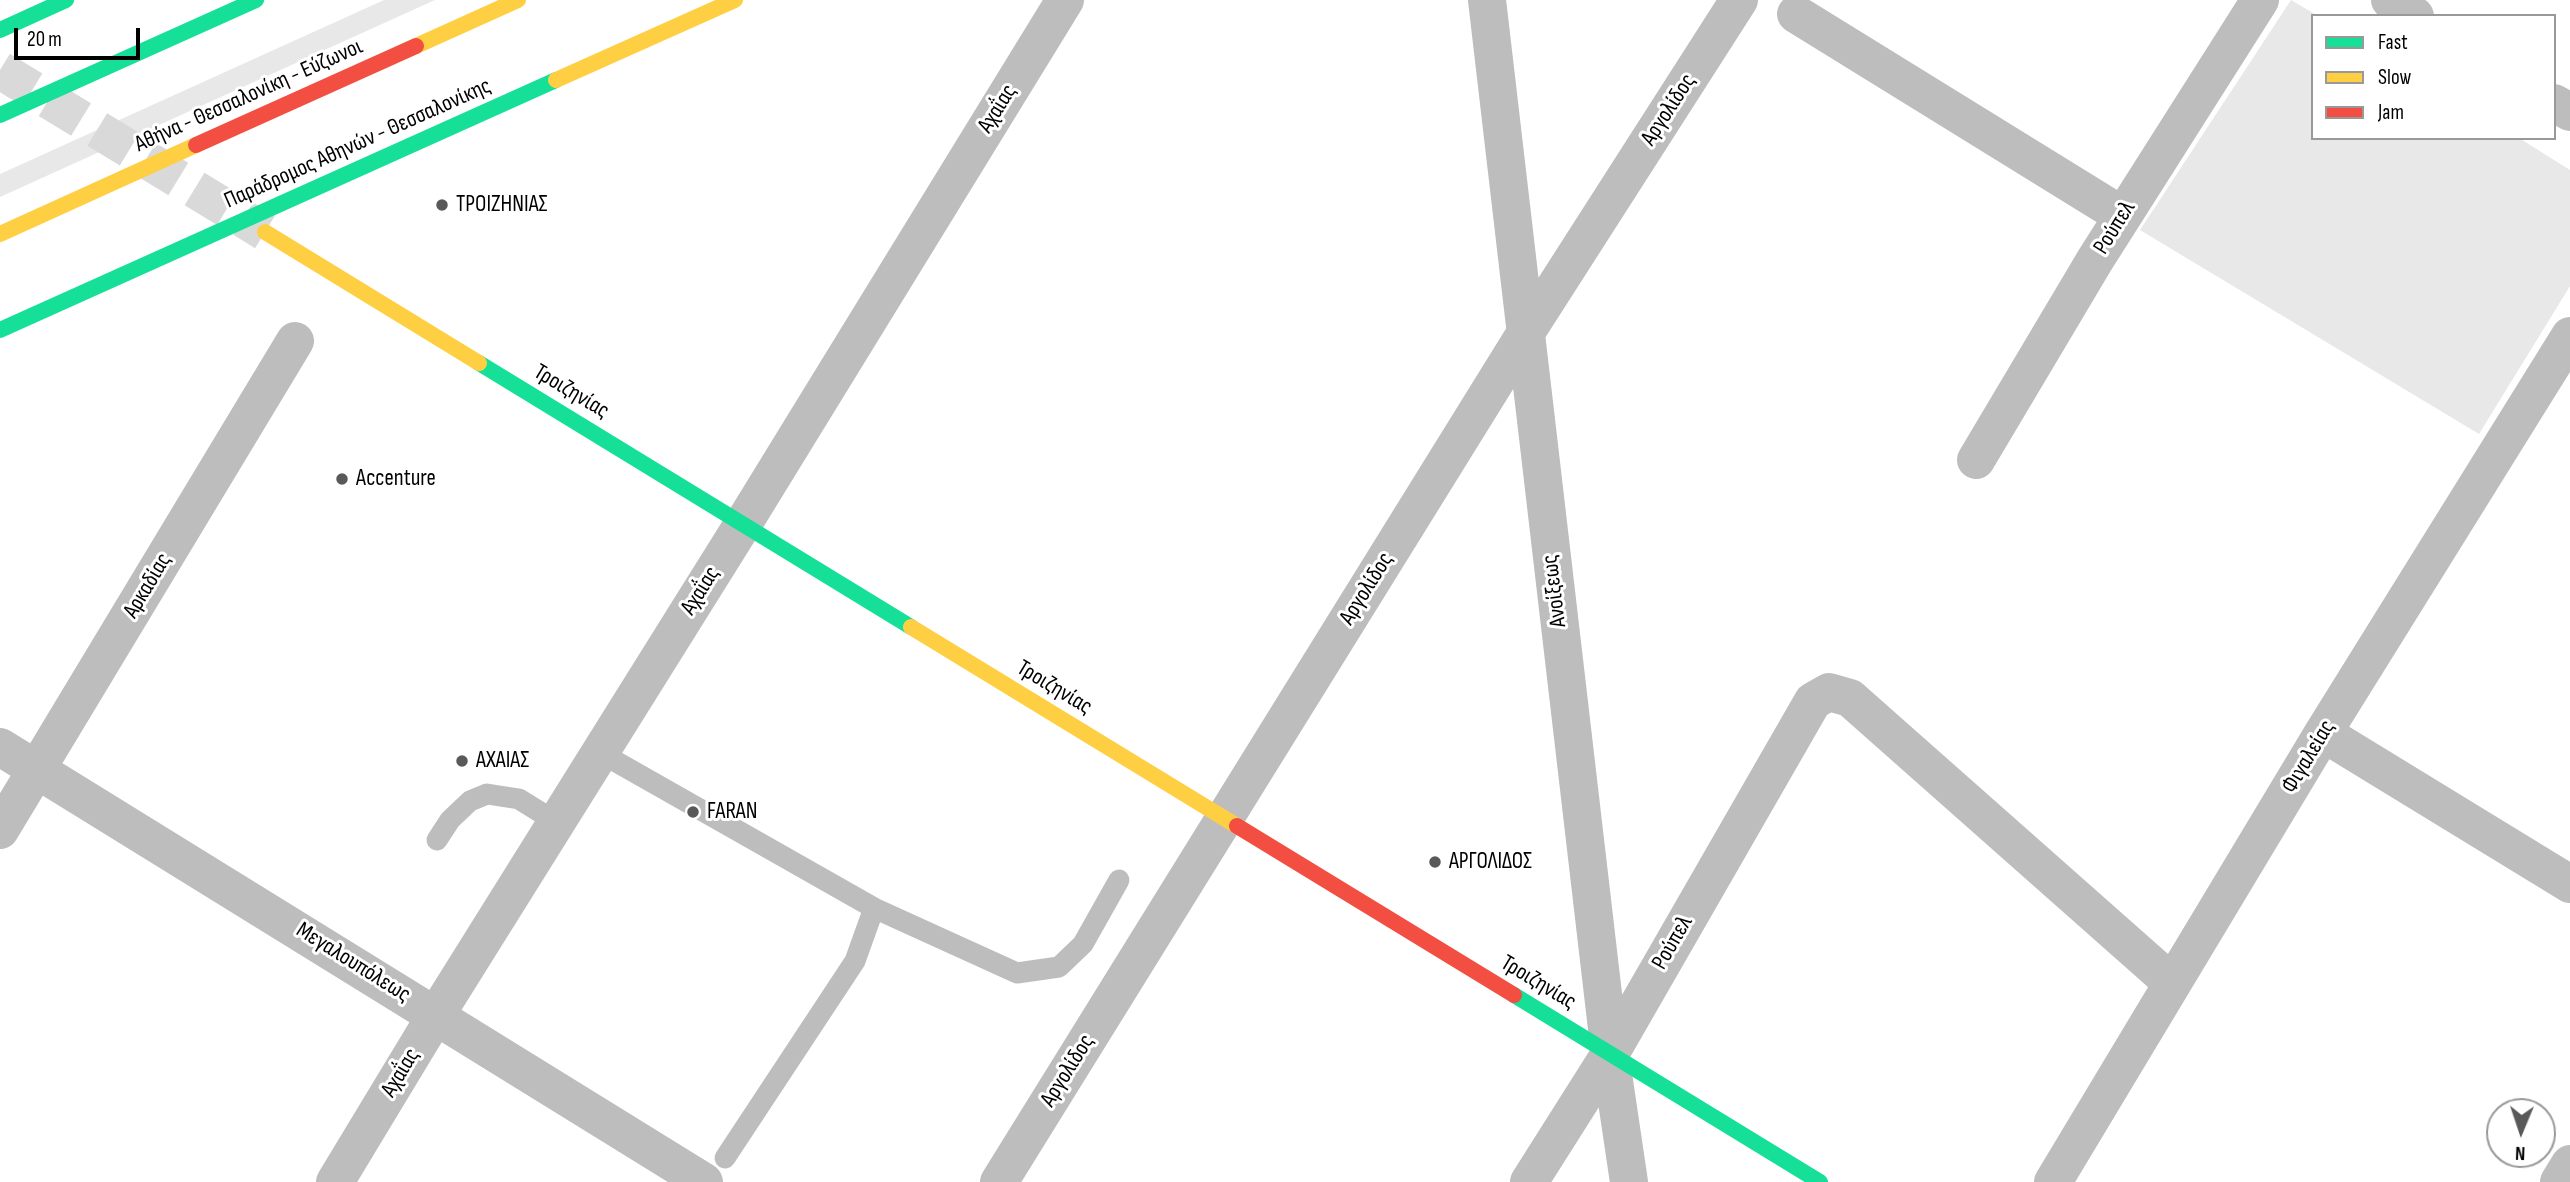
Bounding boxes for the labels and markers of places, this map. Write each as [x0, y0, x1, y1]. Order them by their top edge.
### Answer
place label: ΤΡΟΙΖΗΝΙΑΣ [456, 191, 548, 219]
marker: ΤΡΟΙΖΗΝΙΑΣ [434, 197, 450, 213]
place label: Accenture [356, 465, 436, 493]
marker: Accenture [334, 471, 350, 487]
place label: AXAΙΑΣ [476, 747, 529, 775]
marker: AXAΙΑΣ [454, 753, 470, 769]
place label: FARAN [707, 798, 757, 826]
marker: FARAN [685, 804, 701, 820]
place label: ΑΡΓΟΛΙΔΟΣ [1449, 848, 1532, 876]
marker: ΑΡΓΟΛΙΔΟΣ [1427, 854, 1443, 870]

